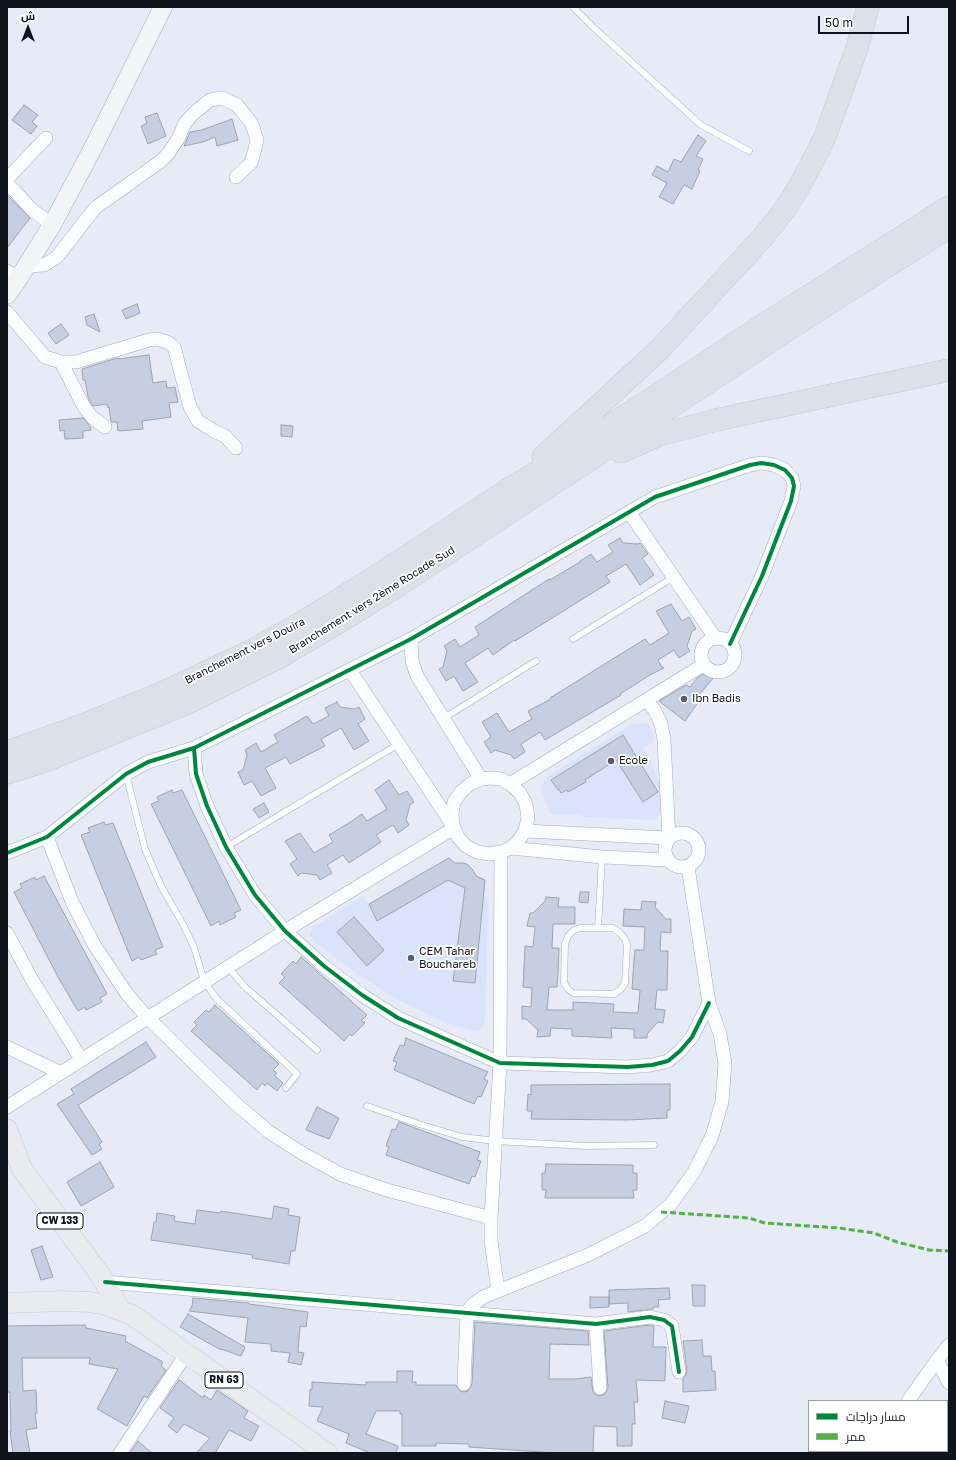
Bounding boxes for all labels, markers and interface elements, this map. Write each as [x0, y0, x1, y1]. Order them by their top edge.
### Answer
north arrow [8, 8, 48, 48]
scale bar [820, 8, 911, 34]
text: ش [21, 9, 35, 22]
text: 50 m [825, 15, 853, 30]
street label: Branchement vers 2ème Rocade Sud [287, 543, 457, 657]
street label: Branchement vers Douira [183, 615, 307, 687]
place label: Ibn Badis [692, 692, 741, 706]
marker: Ibn Badis [679, 694, 689, 704]
place label: Ecole [619, 754, 648, 768]
marker: Ecole [606, 756, 616, 766]
place label: CEM Tahar Bouchareb [419, 945, 476, 971]
marker: CEM Tahar Bouchareb [406, 953, 416, 963]
road number: CW 133 [37, 1213, 83, 1229]
road number: RN 63 [205, 1372, 243, 1388]
legend [808, 1400, 948, 1452]
text: مسار دراجات [846, 1409, 906, 1424]
text: ممر [846, 1429, 865, 1444]

